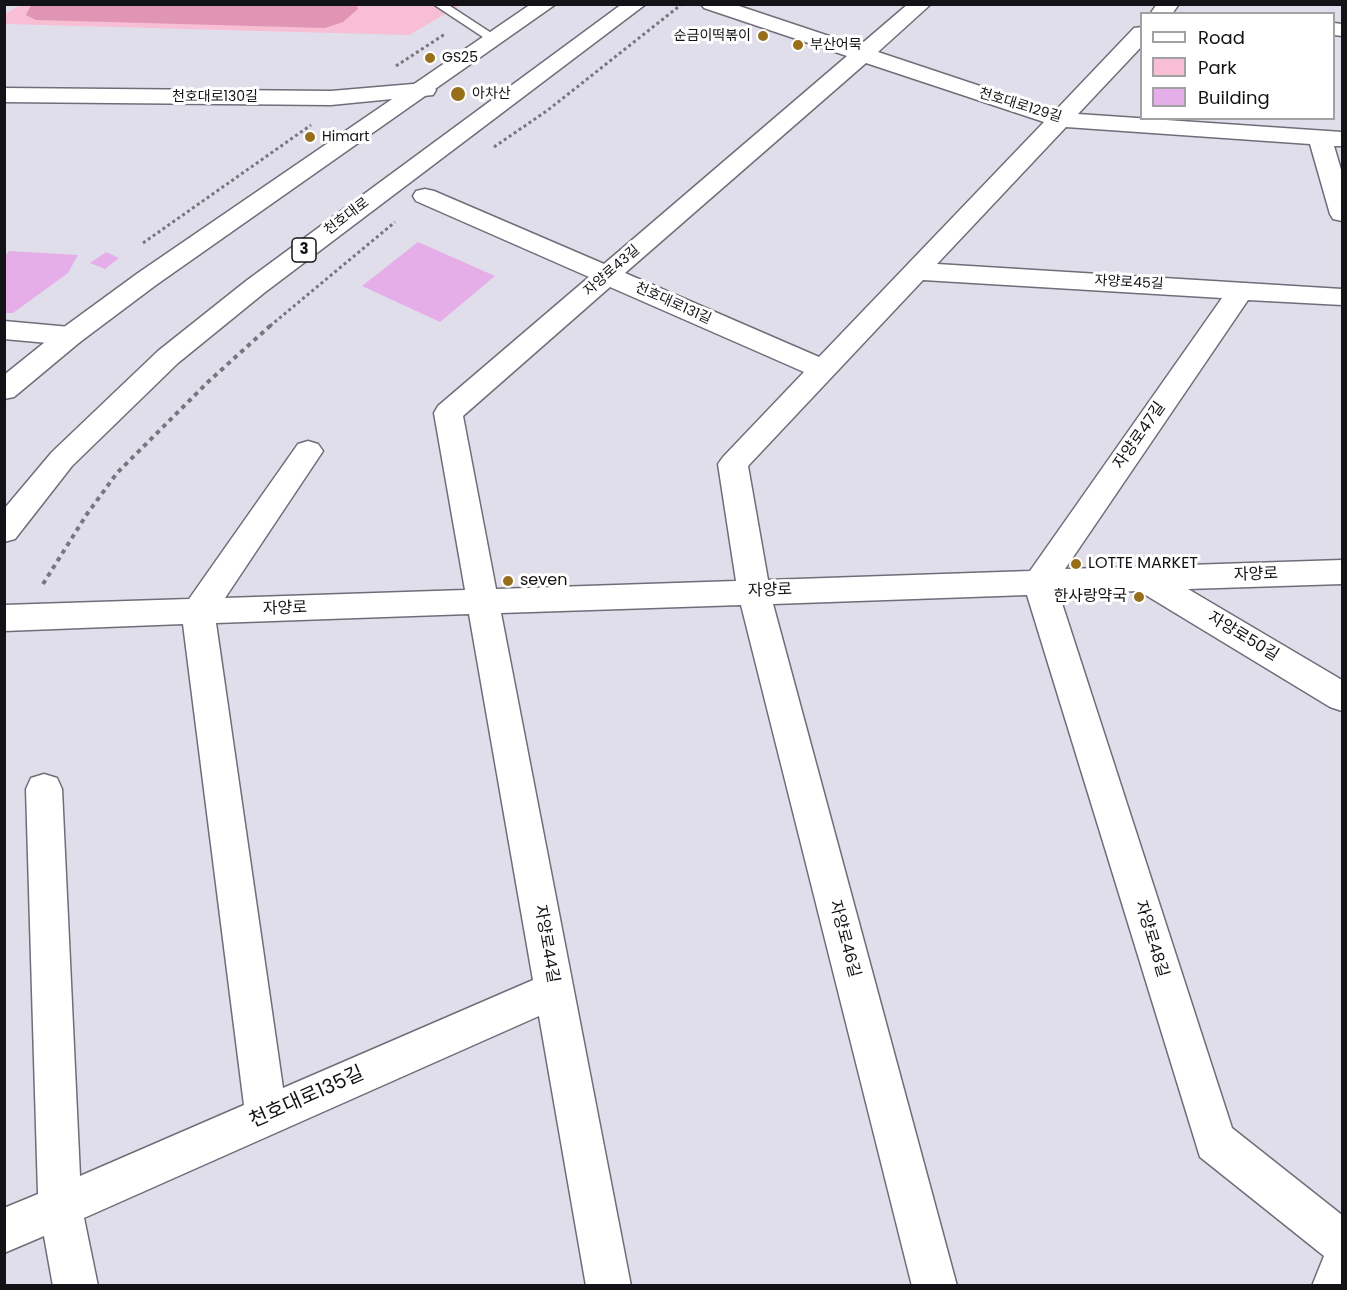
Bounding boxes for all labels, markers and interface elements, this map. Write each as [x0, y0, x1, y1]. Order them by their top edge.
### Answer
legend [1140, 12, 1335, 120]
text: Road [1198, 25, 1245, 50]
place label: 순금이떡볶이 [674, 28, 751, 44]
marker: 순금이떡볶이 [756, 29, 770, 43]
place label: 부산어묵 [810, 37, 862, 53]
marker: 부산어묵 [791, 38, 805, 52]
place label: GS25 [442, 50, 478, 66]
marker: GS25 [423, 51, 437, 65]
text: Park [1198, 55, 1237, 80]
marker: 아차산 [449, 85, 467, 103]
street label: 천호대로129길 [977, 85, 1063, 127]
text: Building [1198, 85, 1270, 110]
place label: 아차산 [472, 86, 511, 102]
street label: 천호대로130길 [172, 89, 258, 105]
place label: Himart [322, 129, 369, 145]
marker: Himart [303, 130, 317, 144]
street label: 천호대로 [321, 195, 373, 239]
road number: 3 [292, 238, 316, 262]
street label: 자양로43길 [581, 242, 643, 300]
street label: 자양로45길 [1094, 273, 1164, 293]
street label: 천호대로131길 [632, 280, 714, 328]
street label: 자양로47길 [1110, 399, 1170, 473]
place label: LOTTE MARKET [1088, 554, 1198, 574]
marker: LOTTE MARKET [1069, 557, 1083, 571]
street label: 자양로 [1234, 565, 1278, 585]
place label: seven [520, 571, 567, 591]
marker: seven [501, 574, 515, 588]
street label: 자양로 [748, 581, 792, 601]
place label: 한사랑약국 [1053, 587, 1127, 607]
marker: 한사랑약국 [1132, 590, 1146, 604]
street label: 자양로 [263, 599, 307, 619]
street label: 자양로50길 [1204, 608, 1282, 666]
street label: 자양로46길 [824, 898, 864, 980]
street label: 자양로48길 [1130, 898, 1172, 980]
street label: 자양로44길 [530, 903, 562, 985]
street label: 천호대로135길 [246, 1062, 368, 1134]

